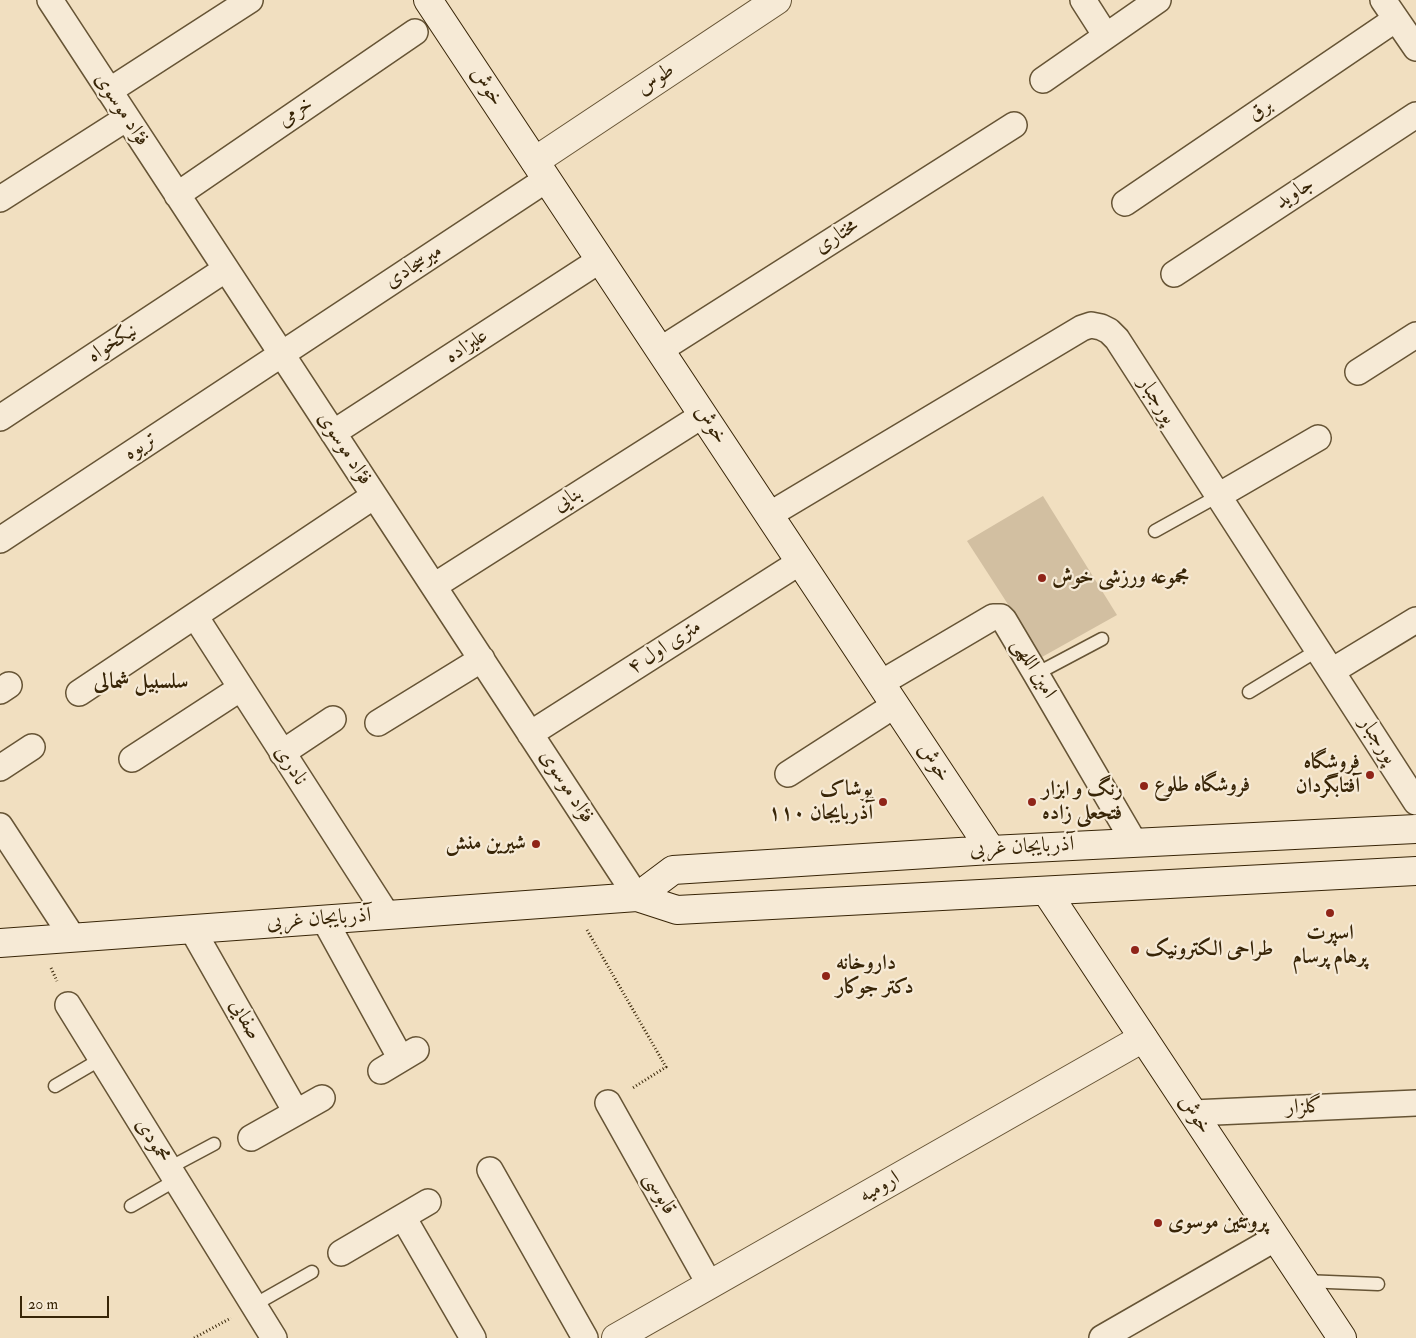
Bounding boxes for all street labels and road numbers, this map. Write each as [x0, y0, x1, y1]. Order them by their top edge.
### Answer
street label: طوس [632, 59, 680, 101]
street label: خوش [464, 63, 508, 111]
street label: فؤاد موسوی [88, 69, 154, 151]
street label: خرمی [274, 92, 318, 134]
street label: برق [1244, 94, 1278, 128]
street label: جاوید [1271, 172, 1319, 216]
street label: مختاری [810, 214, 864, 260]
street label: میرسجادی [380, 239, 448, 295]
street label: نیکخواه [83, 319, 143, 369]
street label: علیزاده [441, 324, 493, 370]
street label: پورجبار [1131, 372, 1181, 430]
street label: خوش [688, 401, 732, 449]
street label: فؤاد موسوی [311, 408, 377, 490]
street label: تریوه [120, 427, 162, 467]
street label: بنایی [549, 482, 587, 518]
street label: ۴ متری اول [624, 615, 706, 681]
street label: امین اللهی [1005, 634, 1061, 704]
street label: پورجبار [1352, 712, 1402, 770]
street label: خوش [911, 739, 955, 787]
street label: نادری [268, 741, 312, 791]
street label: فؤاد موسوی [533, 746, 599, 828]
street label: آذربایجان غربی [969, 833, 1075, 863]
street label: آذربایجان غربی [266, 904, 372, 936]
street label: صفایی [222, 995, 266, 1045]
street label: خوش [1172, 1091, 1216, 1139]
street label: گلزار [1285, 1095, 1323, 1121]
street label: محمودی [129, 1114, 175, 1168]
street label: ارومیه [855, 1166, 905, 1210]
street label: قابوسی [637, 1168, 681, 1220]

